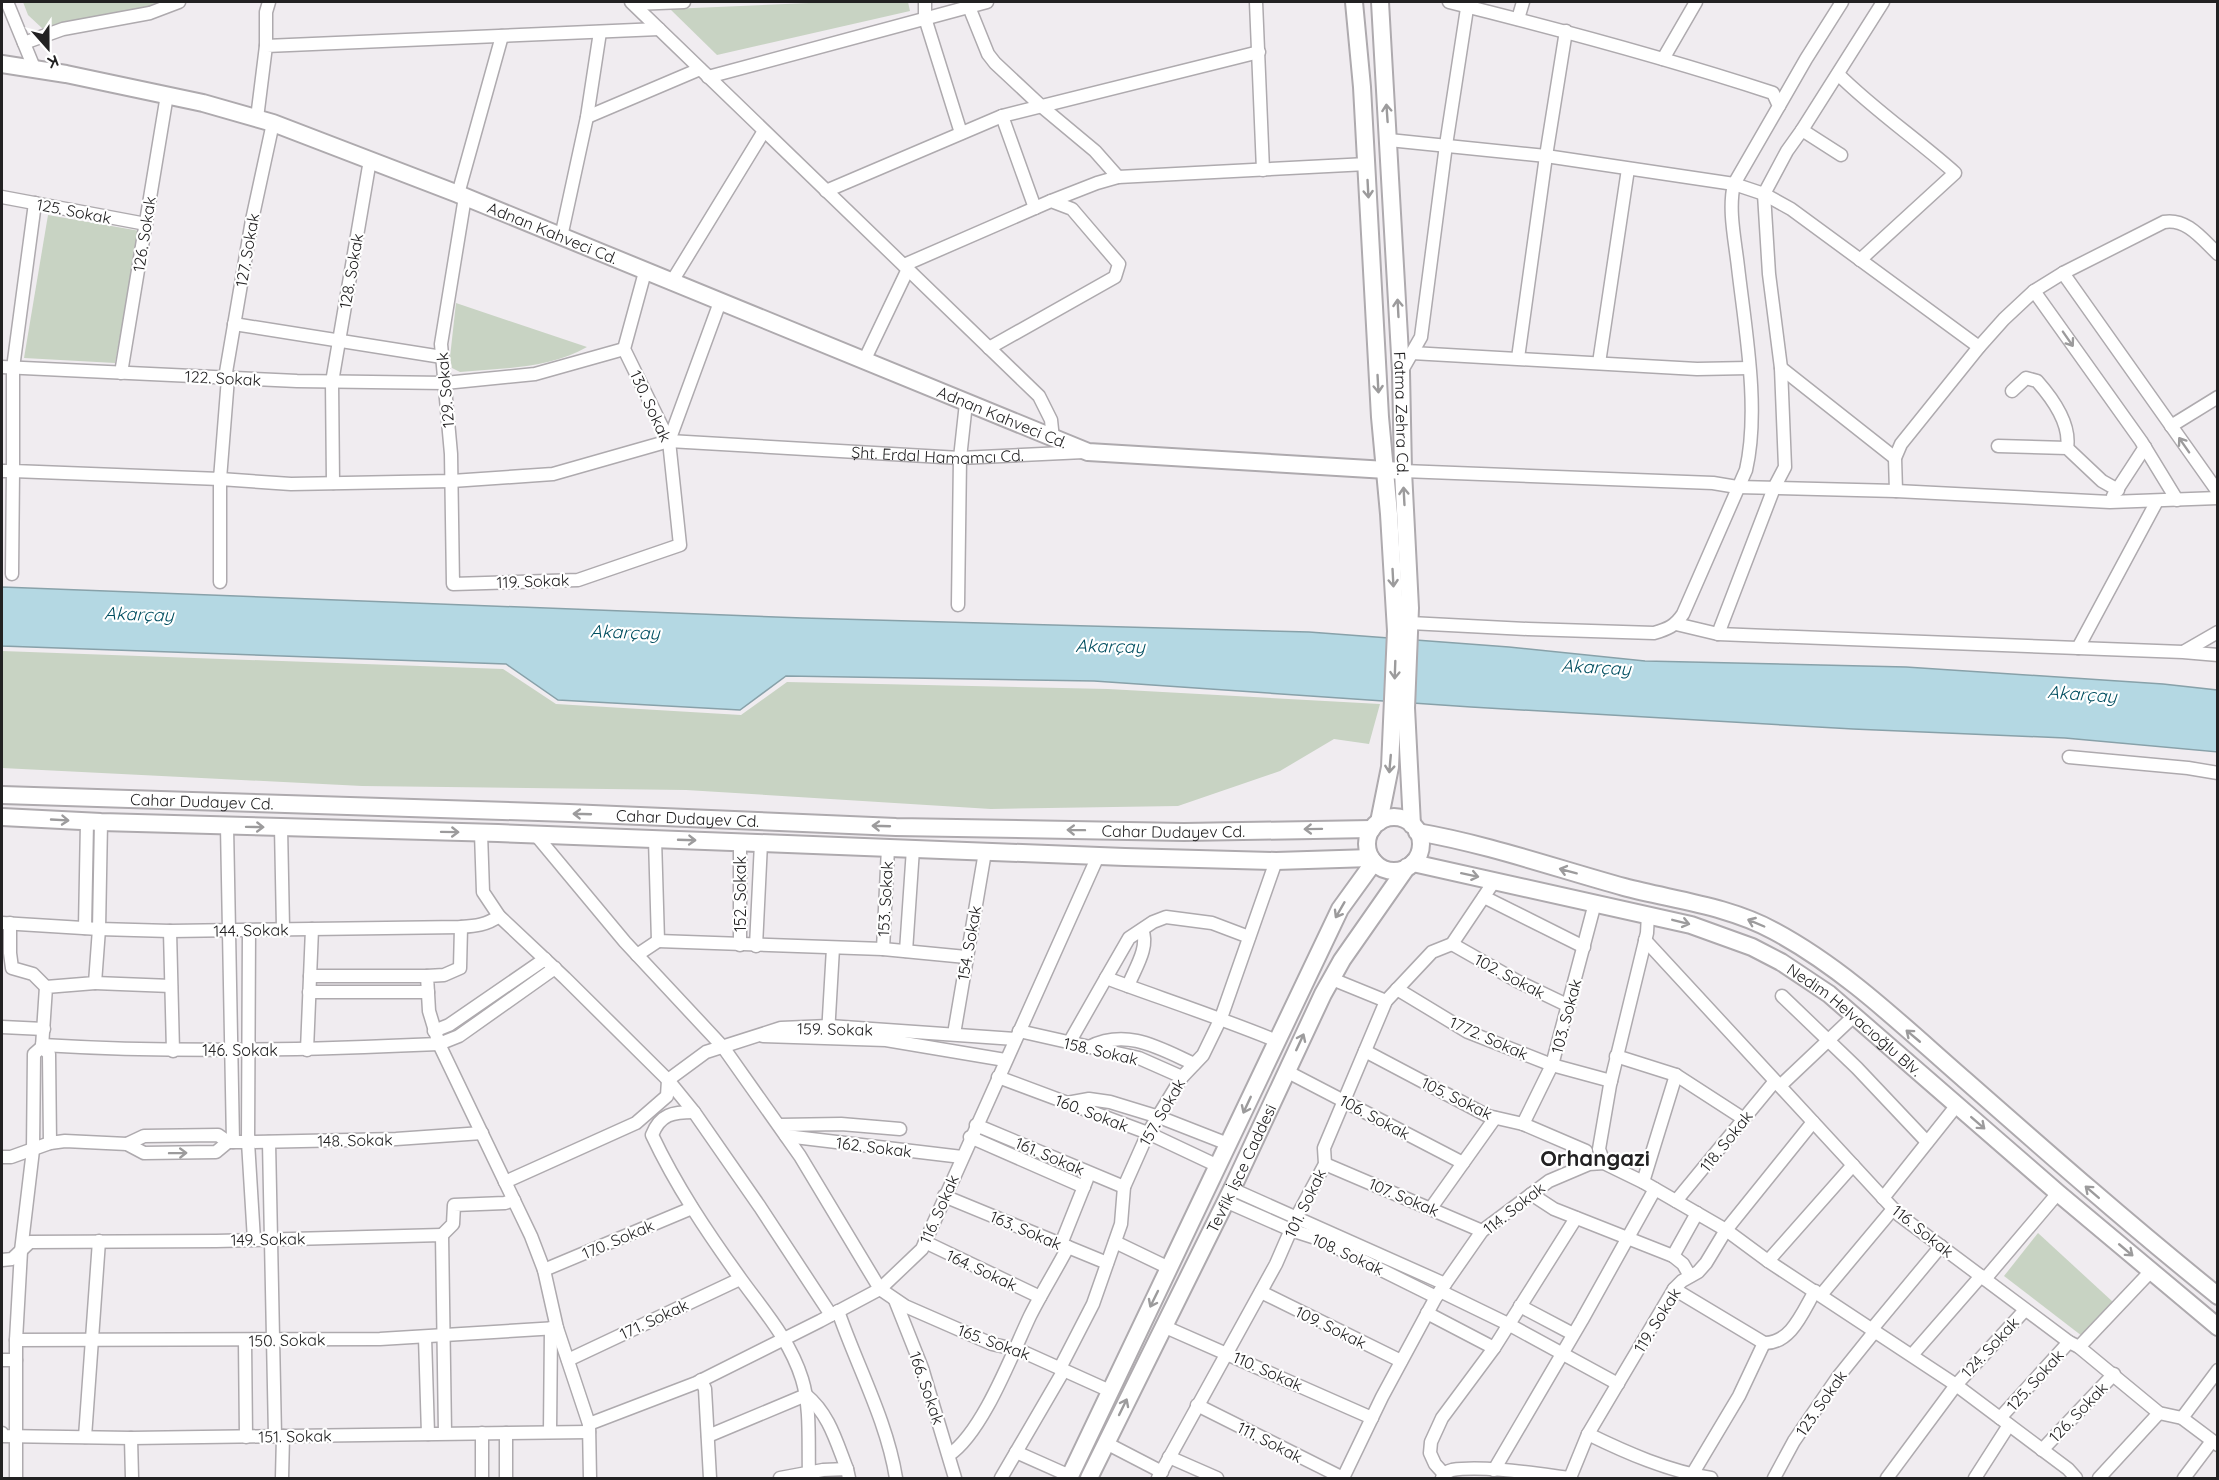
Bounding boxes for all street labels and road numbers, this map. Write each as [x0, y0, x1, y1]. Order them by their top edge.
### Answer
street label: 125. Sokak [35, 194, 113, 228]
street label: 126. Sokak [128, 195, 160, 273]
street label: Adnan Kahveci Cd. [485, 197, 621, 268]
street label: 127. Sokak [231, 212, 263, 288]
street label: 128. Sokak [335, 232, 367, 310]
street label: 129. Sokak [432, 351, 458, 429]
street label: Fatma Zehra Cd. [1390, 351, 1413, 476]
street label: 122. Sokak [184, 366, 262, 390]
street label: 130. Sokak [626, 367, 676, 445]
street label: Adnan Kahveci Cd. [934, 381, 1070, 453]
street label: Şht. Erdal Hamamcı Cd. [851, 442, 1024, 468]
street label: 119. Sokak [496, 570, 570, 592]
street label: Cahar Dudayev Cd. [130, 789, 274, 814]
street label: Cahar Dudayev Cd. [616, 805, 760, 831]
street label: Cahar Dudayev Cd. [1101, 821, 1245, 842]
street label: 152. Sokak [730, 856, 750, 932]
street label: 153. Sokak [873, 861, 897, 937]
street label: 154. Sokak [953, 904, 985, 982]
street label: 144. Sokak [213, 919, 289, 941]
street label: 102. Sokak [1471, 949, 1549, 1003]
street label: Nedim Helvacıoğlu Blv. [1783, 959, 1926, 1080]
street label: 103. Sokak [1546, 976, 1586, 1056]
street label: 1772. Sokak [1447, 1012, 1531, 1064]
street label: 159. Sokak [797, 1018, 873, 1040]
street label: 158. Sokak [1062, 1033, 1140, 1069]
street label: 146. Sokak [202, 1040, 278, 1060]
street label: 105. Sokak [1418, 1072, 1496, 1124]
street label: 157. Sokak [1135, 1075, 1189, 1149]
street label: 160. Sokak [1053, 1090, 1131, 1136]
street label: 106. Sokak [1336, 1090, 1414, 1144]
street label: Tevfik İşce Caddesi [1202, 1101, 1280, 1236]
street label: 118. Sokak [1695, 1106, 1757, 1176]
street label: 148. Sokak [317, 1129, 393, 1151]
street label: 162. Sokak [835, 1132, 913, 1162]
street label: 161. Sokak [1012, 1133, 1088, 1179]
street label: 101. Sokak [1280, 1165, 1330, 1241]
street label: 116. Sokak [915, 1172, 963, 1246]
street label: 107. Sokak [1366, 1173, 1442, 1221]
street label: 114. Sokak [1479, 1178, 1549, 1238]
street label: 116. Sokak [1888, 1200, 1958, 1262]
street label: 163. Sokak [987, 1206, 1065, 1254]
street label: 170. Sokak [579, 1215, 657, 1263]
street label: 149. Sokak [230, 1228, 306, 1250]
street label: 108. Sokak [1309, 1229, 1387, 1279]
street label: 164. Sokak [943, 1245, 1021, 1295]
street label: 119. Sokak [1629, 1284, 1685, 1356]
street label: 171. Sokak [616, 1294, 692, 1344]
street label: 109. Sokak [1292, 1301, 1370, 1353]
street label: 124. Sokak [1957, 1313, 2023, 1381]
street label: 165. Sokak [955, 1320, 1033, 1364]
street label: 150. Sokak [248, 1329, 326, 1351]
street label: 125. Sokak [2002, 1345, 2068, 1415]
street label: 110. Sokak [1230, 1347, 1306, 1395]
street label: 166. Sokak [905, 1349, 949, 1427]
street label: 123. Sokak [1791, 1366, 1851, 1440]
street label: 126. Sokak [2044, 1378, 2112, 1446]
street label: 111. Sokak [1234, 1417, 1306, 1467]
street label: 151. Sokak [258, 1425, 332, 1447]

